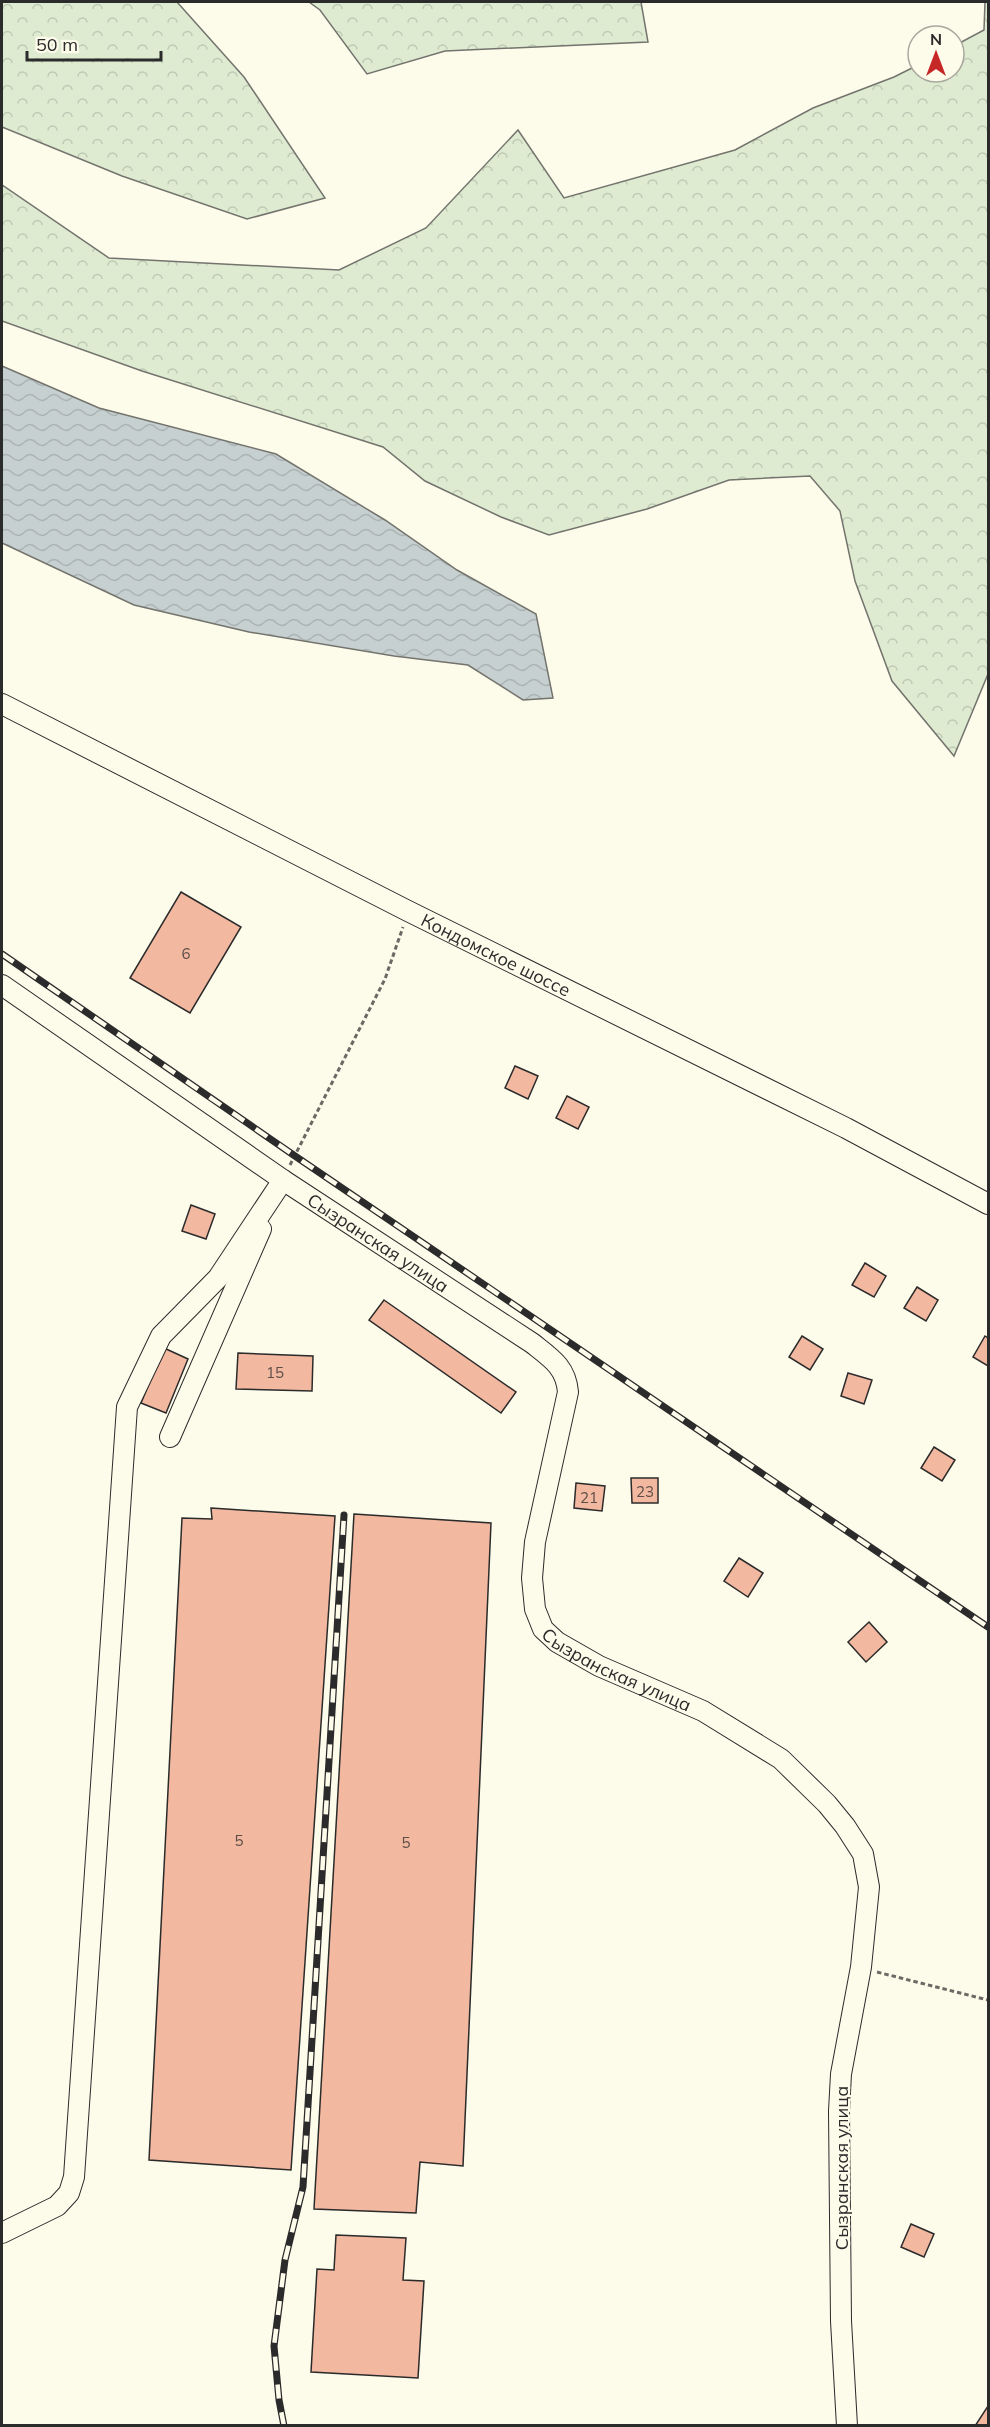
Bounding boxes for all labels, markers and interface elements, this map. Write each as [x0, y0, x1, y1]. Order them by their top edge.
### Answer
scale bar [27, 24, 160, 62]
north arrow [906, 24, 966, 84]
text: N [930, 29, 942, 49]
text: 50 m [36, 33, 78, 56]
street label: Кондомское шоссе [418, 908, 575, 1001]
house number: 6 [181, 944, 191, 963]
street label: Сызранская улица [303, 1188, 453, 1297]
house number: 15 [266, 1363, 284, 1382]
house number: 23 [636, 1482, 654, 1501]
house number: 21 [580, 1488, 598, 1507]
street label: Сызранская улица [537, 1622, 695, 1716]
house number: 5 [234, 1831, 244, 1850]
house number: 5 [401, 1833, 411, 1852]
street label: Сызранская улица [830, 2086, 853, 2250]

